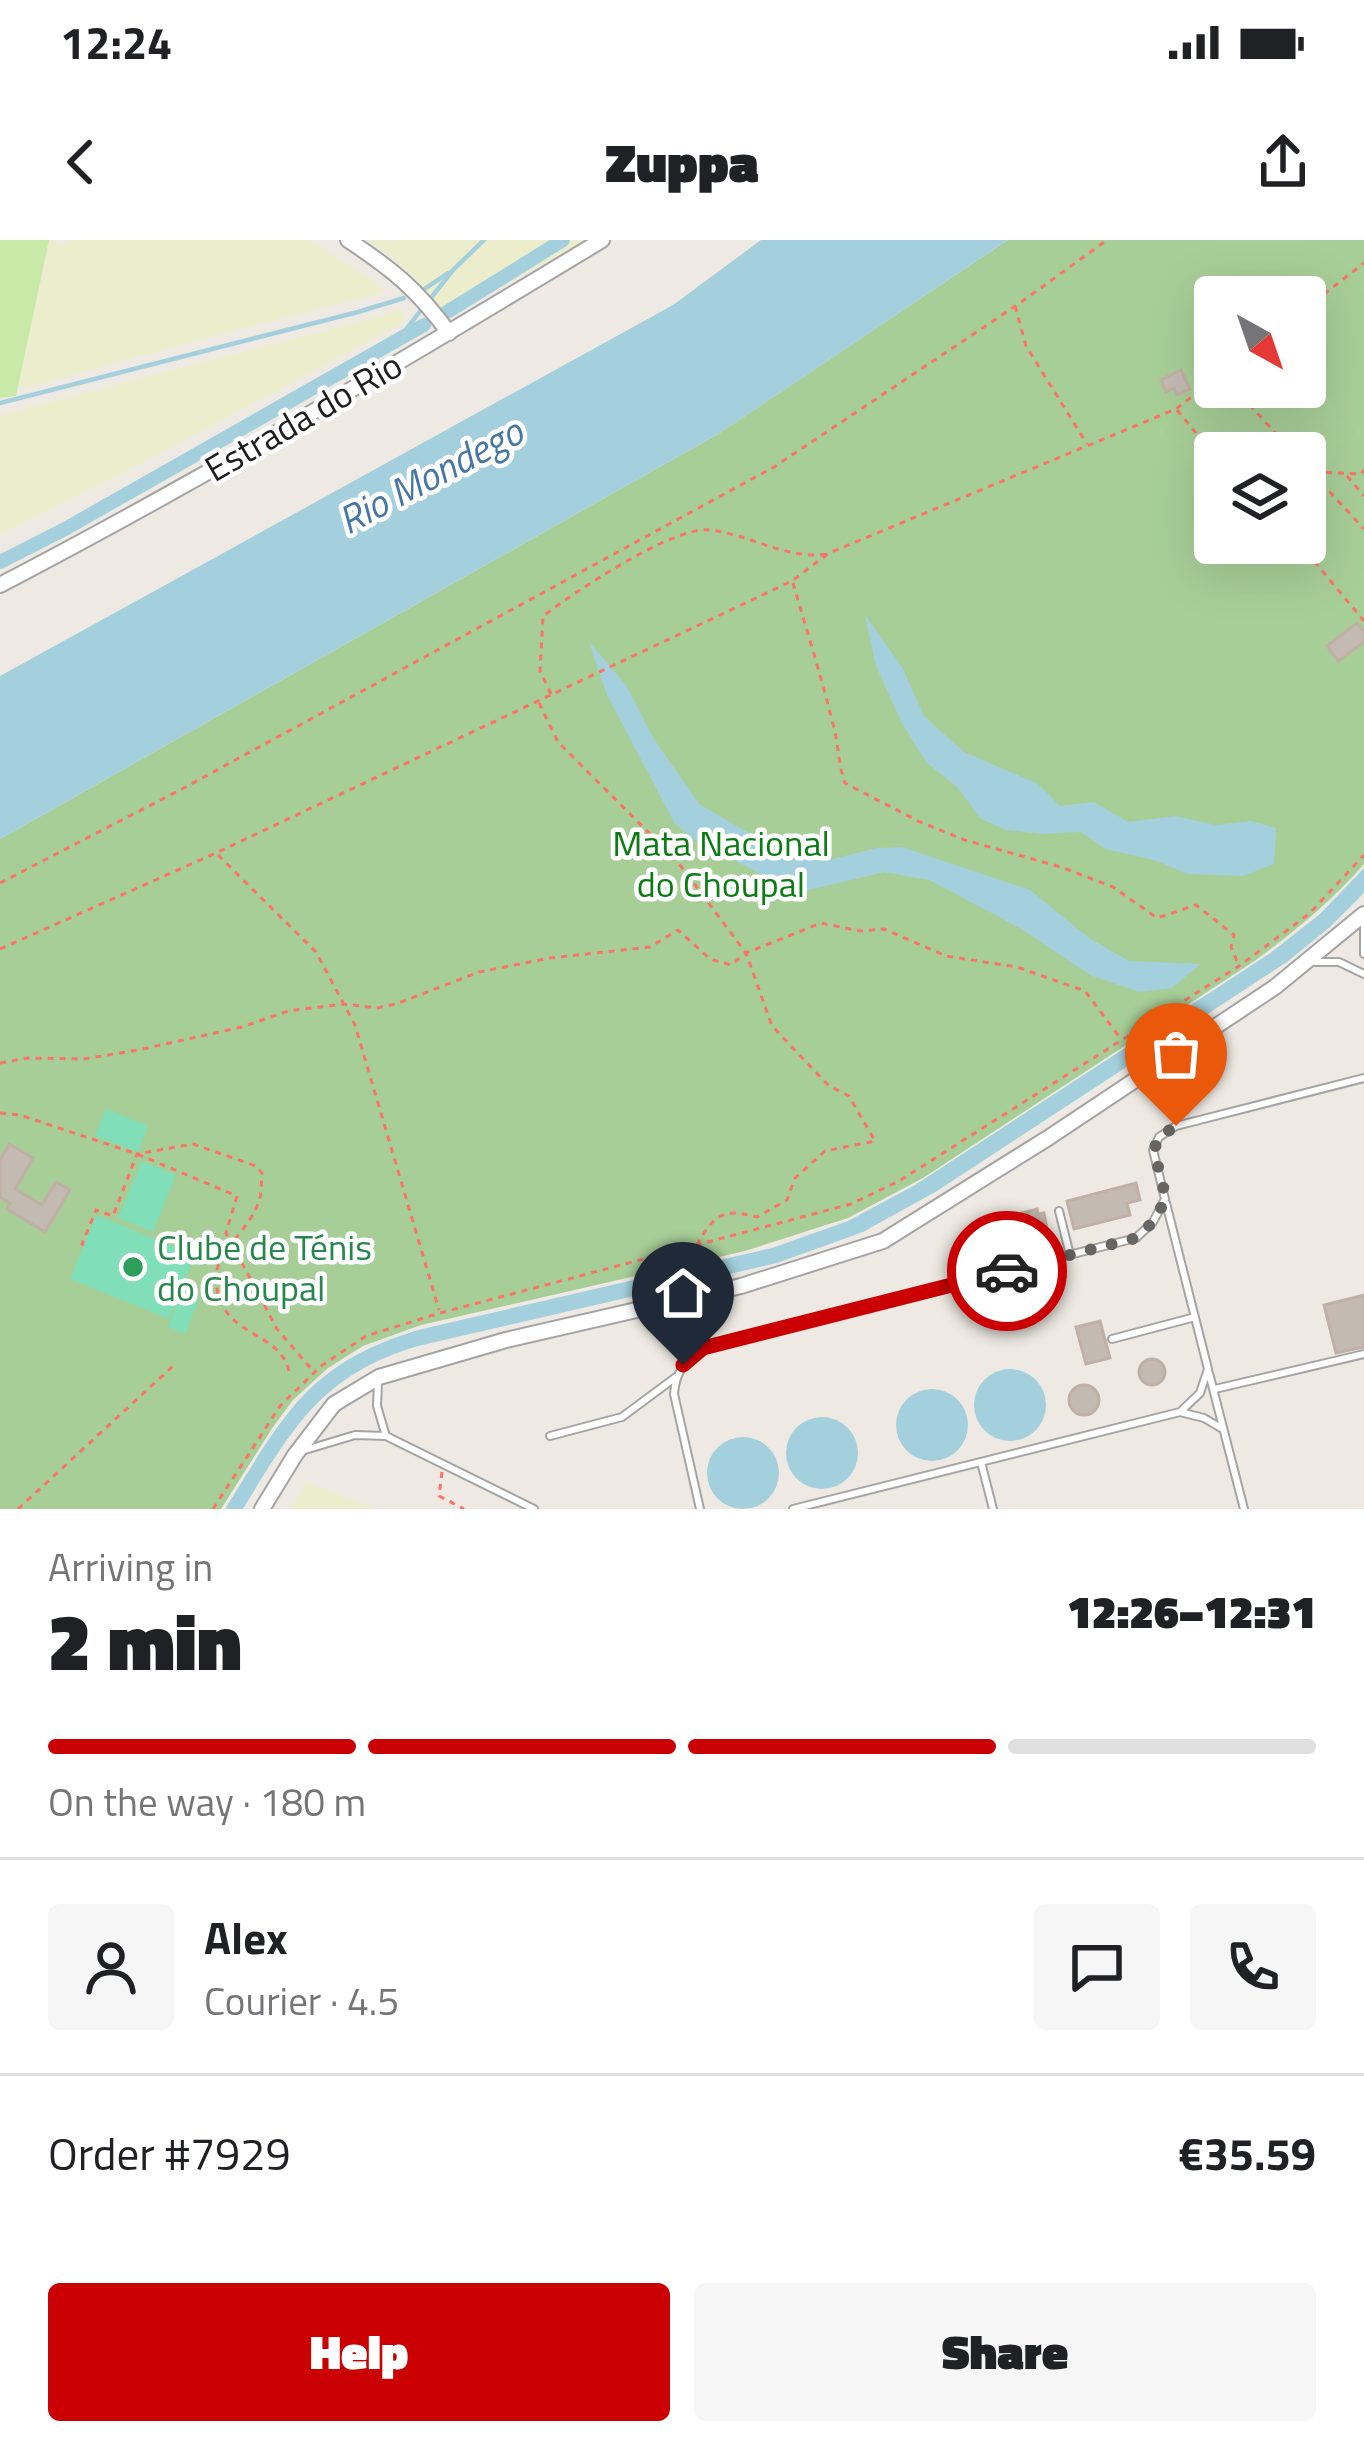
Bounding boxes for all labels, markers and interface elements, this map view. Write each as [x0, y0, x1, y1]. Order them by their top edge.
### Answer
text: 12:24 [60, 8, 172, 76]
text: Zuppa [605, 121, 759, 203]
icon: back [48, 129, 114, 195]
icon: share [1250, 129, 1316, 195]
north arrow [1194, 276, 1326, 408]
map controls [1194, 276, 1326, 564]
street label: Estrada do Rio [194, 337, 412, 495]
water label: Rio Mondego [327, 401, 534, 548]
button: layers [1194, 432, 1326, 564]
park label: Mata Nacional do Choupal [612, 815, 830, 911]
pin [1125, 1003, 1227, 1126]
icon: bag [1143, 1021, 1209, 1087]
courier [947, 1211, 1067, 1331]
place label: Clube de Ténis do Choupal [157, 1219, 372, 1315]
icon: car [974, 1238, 1040, 1304]
pin [632, 1242, 734, 1365]
marker: Clube de Ténis do Choupal [120, 1254, 146, 1280]
icon: home [650, 1260, 716, 1326]
text: Arriving in [48, 1537, 213, 1596]
text: 12:26–12:31 [1067, 1577, 1316, 1645]
text: 2 min [48, 1582, 242, 1700]
text: On the way · 180 m [48, 1772, 366, 1831]
text: Alex [204, 1903, 288, 1971]
button: person [48, 1904, 174, 2030]
button: chat [1034, 1904, 1160, 2030]
button: phone [1190, 1904, 1316, 2030]
text: Courier · 4.5 [204, 1971, 399, 2030]
text: Order #7929 [48, 2119, 291, 2187]
text: €35.59 [1178, 2119, 1316, 2187]
button: Help [48, 2283, 670, 2421]
button: Share [694, 2283, 1316, 2421]

